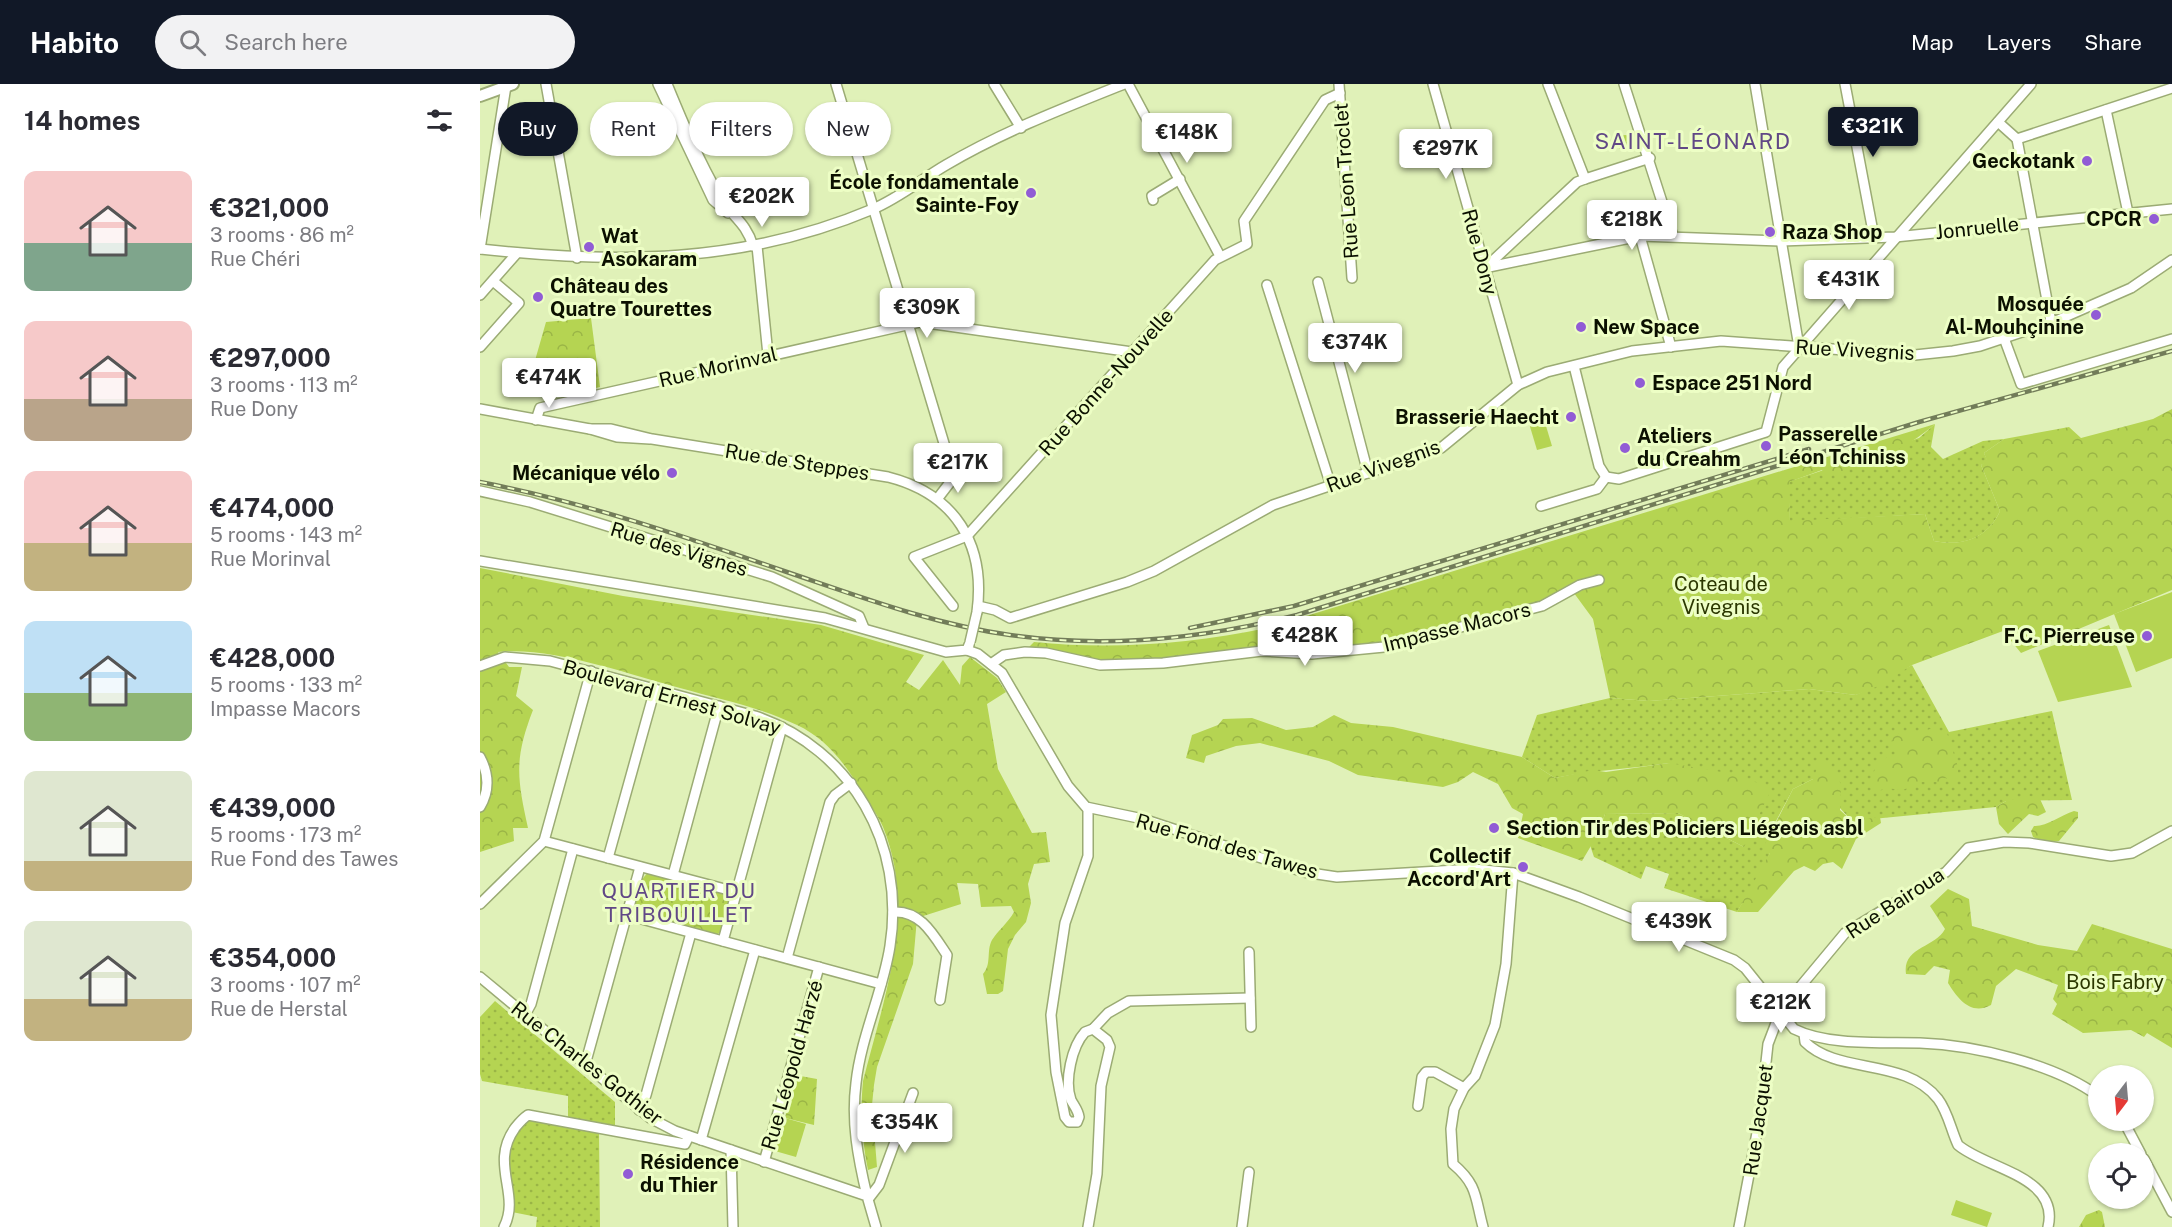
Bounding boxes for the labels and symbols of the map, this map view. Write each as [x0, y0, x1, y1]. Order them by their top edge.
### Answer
street label: Rue Leon Troclet [1329, 102, 1363, 260]
pin: €321K [1831, 107, 1915, 158]
pin: €148K [1145, 113, 1229, 164]
district label: SAINT-LÉONARD [1594, 128, 1792, 154]
pin: €297K [1404, 129, 1488, 180]
place label: Geckotank [1972, 149, 2075, 173]
marker: Geckotank [2080, 154, 2094, 168]
place label: École fondamentale Sainte-Foy [829, 169, 1019, 217]
pin: €202K [720, 177, 804, 228]
marker: École fondamentale Sainte-Foy [1024, 186, 1038, 200]
pin: €218K [1590, 200, 1674, 251]
street label: Rue Dony [1457, 206, 1503, 298]
place label: CPCR [2086, 207, 2142, 231]
street label: Jonruelle [1934, 212, 2020, 244]
marker: CPCR [2147, 212, 2161, 226]
place label: Raza Shop [1782, 220, 1882, 244]
place label: Wat Asokaram [601, 224, 697, 271]
marker: Raza Shop [1763, 225, 1777, 239]
marker: Wat Asokaram [582, 240, 596, 254]
pin: €431K [1807, 260, 1891, 311]
place label: Château des Quatre Tourettes [550, 274, 712, 321]
pin: €309K [885, 288, 969, 339]
marker: Château des Quatre Tourettes [531, 290, 545, 304]
place label: Mosquée Al-Mouhçinine [1945, 292, 2084, 339]
street label: Rue Bonne-Nouvelle [1034, 303, 1178, 461]
marker: Mosquée Al-Mouhçinine [2089, 308, 2103, 322]
place label: New Space [1593, 315, 1699, 339]
marker: New Space [1574, 320, 1588, 334]
pin: €374K [1313, 323, 1397, 374]
street label: Rue Vivegnis [1795, 335, 1915, 365]
street label: Rue Morinval [656, 342, 780, 392]
pin: €474K [507, 358, 591, 409]
place label: Espace 251 Nord [1652, 371, 1812, 395]
marker: Espace 251 Nord [1633, 376, 1647, 390]
place label: Brasserie Haecht [1395, 405, 1559, 429]
marker: Brasserie Haecht [1564, 410, 1578, 424]
place label: Passerelle Léon Tchiniss [1778, 422, 1906, 469]
place label: Ateliers du Creahm [1637, 424, 1741, 471]
street label: Rue Vivegnis [1323, 434, 1443, 498]
street label: Rue de Steppes [723, 439, 871, 485]
marker: Passerelle Léon Tchiniss [1759, 439, 1773, 453]
marker: Ateliers du Creahm [1618, 441, 1632, 455]
pin: €217K [916, 443, 1000, 494]
place label: Mécanique vélo [512, 461, 660, 485]
marker: Mécanique vélo [665, 466, 679, 480]
street label: Rue des Vignes [608, 517, 750, 581]
park label: Coteau de Vivegnis [1674, 572, 1768, 619]
street label: Impasse Macors [1381, 597, 1533, 657]
pin: €428K [1263, 616, 1347, 667]
place label: F.C. Pierreuse [2003, 624, 2135, 648]
marker: F.C. Pierreuse [2140, 629, 2154, 643]
street label: Boulevard Ernest Solvay [560, 654, 784, 740]
street label: Rue Fond des Tawes [1133, 809, 1321, 883]
place label: Section Tir des Policiers Liégeois asbl [1506, 816, 1864, 840]
marker: Section Tir des Policiers Liégeois asbl [1487, 821, 1501, 835]
place label: Collectif Accord'Art [1407, 844, 1511, 891]
marker: Collectif Accord'Art [1516, 860, 1530, 874]
street label: Rue Bairoua [1841, 862, 1949, 944]
district label: QUARTIER DU TRIBOUILLET [602, 878, 756, 927]
pin: €439K [1637, 902, 1721, 953]
park label: Bois Fabry [2066, 970, 2164, 994]
street label: Rue Léopold Harzé [756, 977, 828, 1153]
pin: €212K [1739, 983, 1823, 1034]
street label: Rue Charles Gothier [506, 996, 668, 1130]
street label: Rue Jacquet [1738, 1062, 1778, 1178]
north arrow [2088, 1065, 2154, 1131]
pin: €354K [863, 1103, 947, 1154]
place label: Résidence du Thier [640, 1150, 739, 1197]
marker: Résidence du Thier [621, 1167, 635, 1181]

